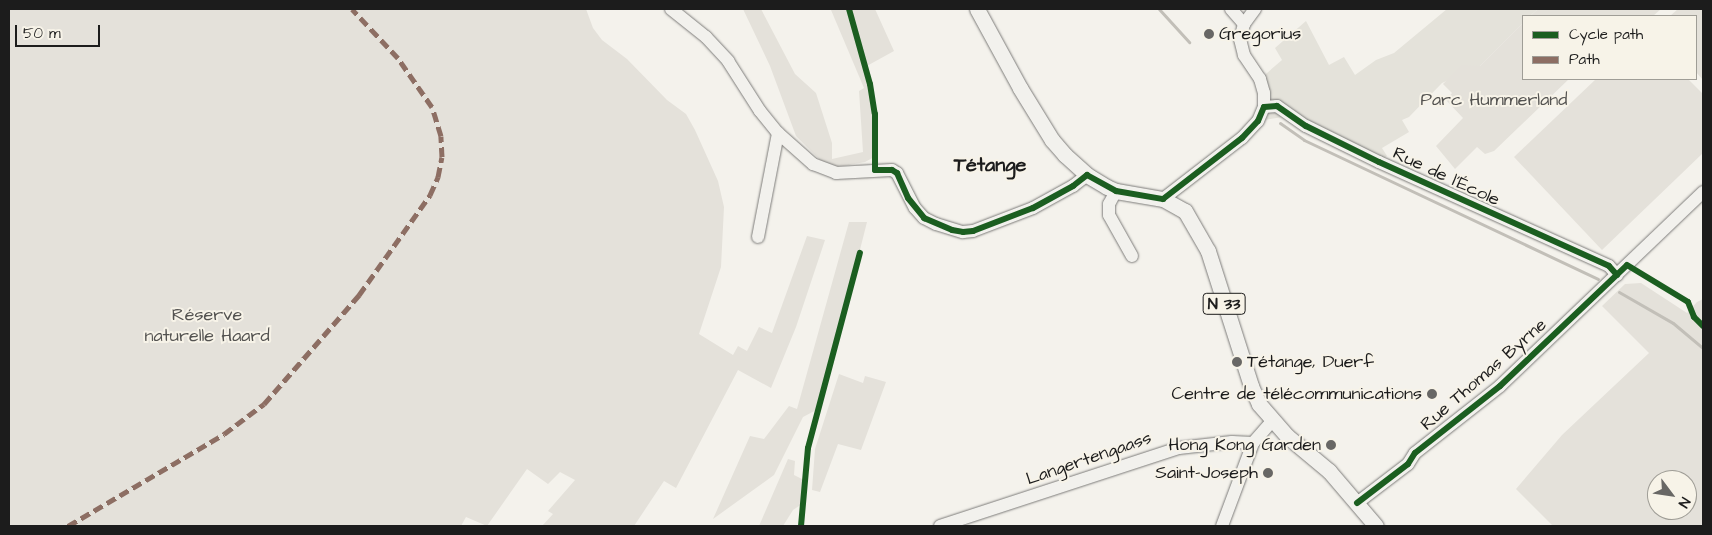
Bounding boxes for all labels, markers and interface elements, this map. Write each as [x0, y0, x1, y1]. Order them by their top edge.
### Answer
scale bar [18, 15, 102, 47]
legend [1522, 15, 1697, 80]
text: 50 m [23, 23, 61, 44]
place label: Gregorius [1219, 23, 1301, 45]
text: Cycle path [1569, 24, 1643, 45]
marker: Gregorius [1203, 28, 1215, 40]
text: Path [1569, 49, 1600, 70]
park label: Parc Hummerland [1420, 89, 1568, 111]
street label: Rue de l'École [1389, 143, 1503, 211]
district label: Tétange [954, 153, 1026, 177]
road number: N 33 [1202, 290, 1246, 318]
park label: Réserve naturelle Haard [144, 305, 270, 348]
street label: Rue Thomas Byrne [1417, 314, 1551, 436]
place label: Tétange, Duerf [1247, 351, 1374, 373]
marker: Tétange, Duerf [1231, 356, 1243, 368]
place label: Centre de télécommunications [1171, 383, 1422, 405]
marker: Centre de télécommunications [1426, 388, 1438, 400]
street label: Langertengaass [1023, 427, 1155, 491]
place label: Hong Kong Garden [1168, 434, 1321, 456]
marker: Hong Kong Garden [1325, 439, 1337, 451]
place label: Saint-Joseph [1155, 462, 1258, 484]
marker: Saint-Joseph [1262, 467, 1274, 479]
north arrow [1647, 470, 1697, 520]
text: N [1673, 493, 1695, 511]

